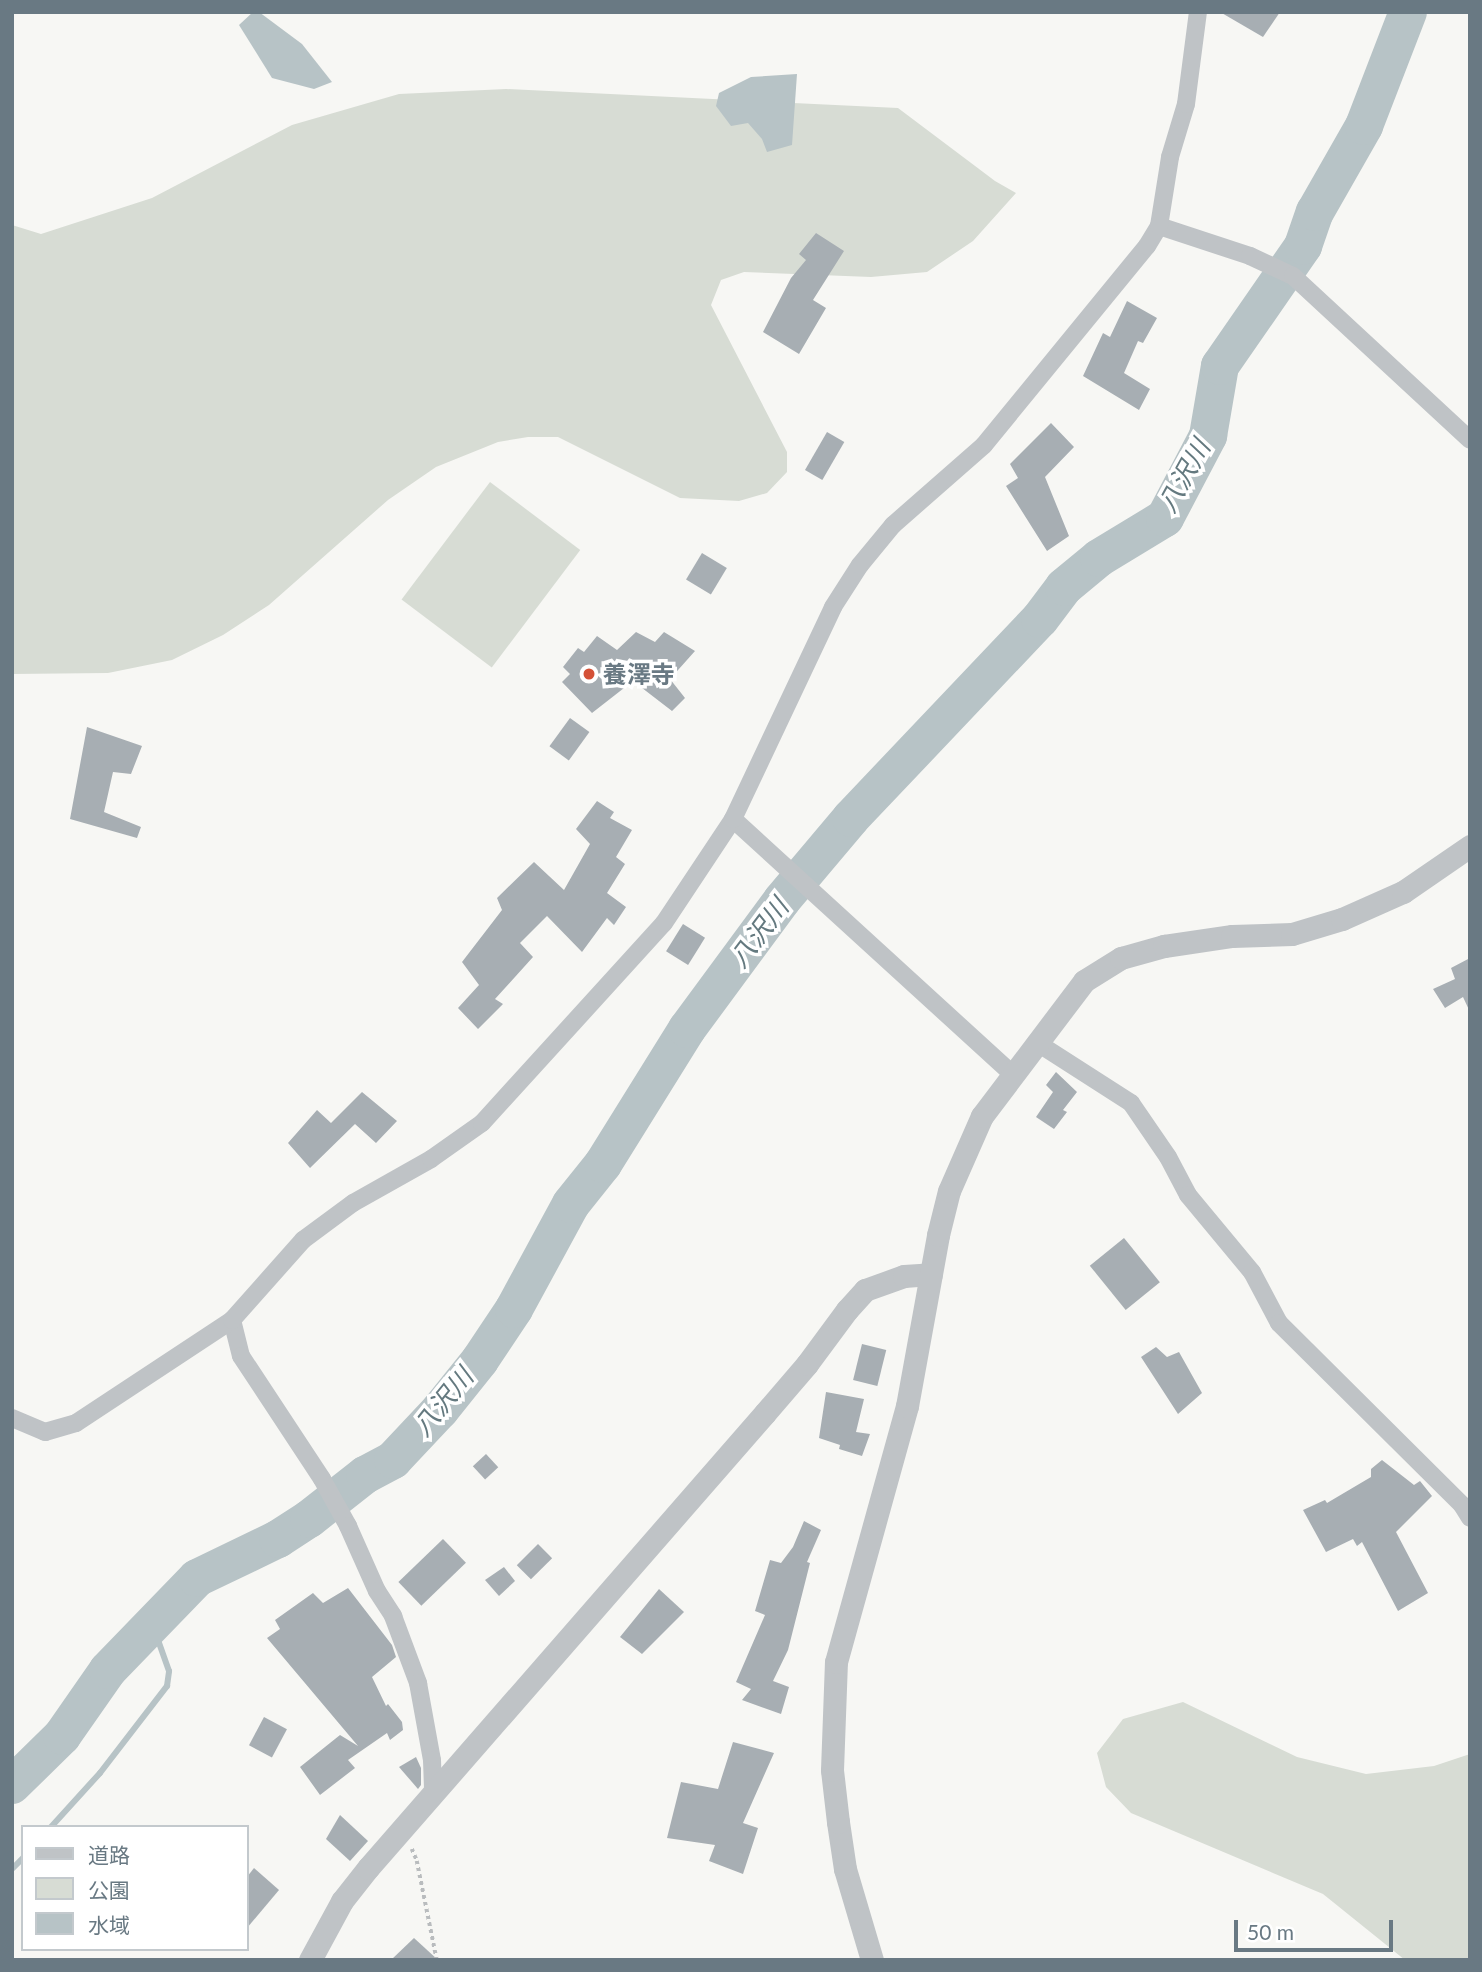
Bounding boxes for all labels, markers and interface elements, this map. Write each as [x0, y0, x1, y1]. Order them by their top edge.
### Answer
water label: 八沢川 [1151, 434, 1217, 518]
place label: 養澤寺 [603, 660, 675, 688]
marker: 養澤寺 [581, 666, 597, 682]
water label: 八沢川 [723, 892, 795, 974]
water label: 八沢川 [406, 1362, 480, 1442]
legend [21, 1825, 248, 1951]
text: 道路 [88, 1842, 130, 1867]
text: 公園 [88, 1877, 130, 1902]
scale bar [1237, 1906, 1396, 1950]
text: 水域 [88, 1912, 130, 1937]
text: 50 m [1247, 1919, 1294, 1944]

